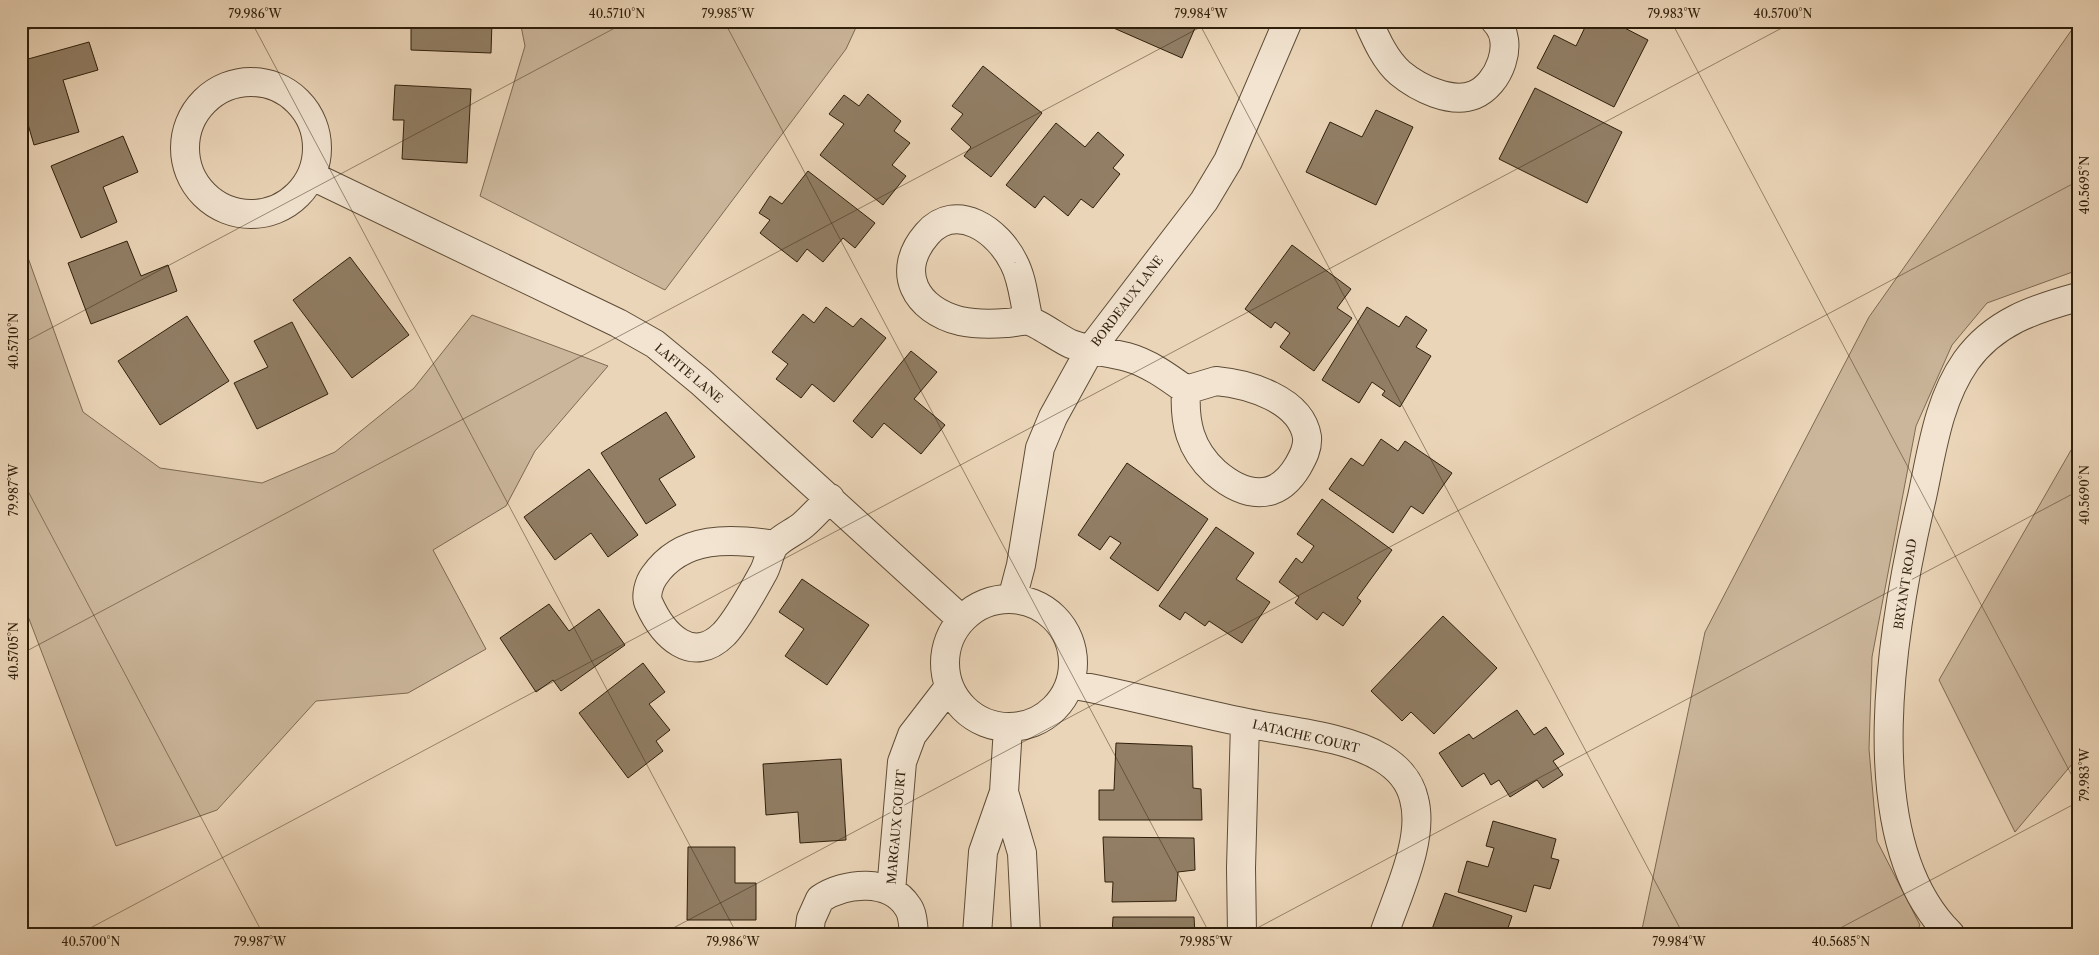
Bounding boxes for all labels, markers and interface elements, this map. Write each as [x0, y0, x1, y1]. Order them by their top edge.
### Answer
text: 79.986°W [228, 6, 283, 21]
text: 40.5710°N [589, 6, 645, 21]
text: 79.985°W [702, 6, 755, 21]
text: 79.984°W [1174, 6, 1229, 21]
text: 79.983°W [1647, 6, 1701, 21]
text: 40.5700°N [1753, 6, 1813, 21]
text: 40.5695°N [2077, 156, 2092, 214]
street label: BORDEAUX LANE [1088, 253, 1166, 349]
text: 40.5710°N [6, 313, 21, 369]
street label: LAFITE LANE [652, 340, 726, 406]
text: 79.987°W [6, 463, 21, 516]
text: 40.5690°N [2077, 465, 2092, 525]
street label: BRYANT ROAD [1890, 537, 1920, 631]
text: 40.5705°N [6, 622, 21, 680]
street label: LATACHE COURT [1251, 716, 1361, 756]
text: 79.983°W [2077, 748, 2092, 802]
street label: MARGAUX COURT [884, 769, 908, 885]
text: 40.5700°N [61, 934, 121, 949]
text: 79.987°W [234, 934, 287, 949]
text: 79.986°W [706, 934, 761, 949]
text: 79.985°W [1180, 934, 1233, 949]
text: 79.984°W [1652, 934, 1707, 949]
text: 40.5685°N [1812, 934, 1870, 949]

